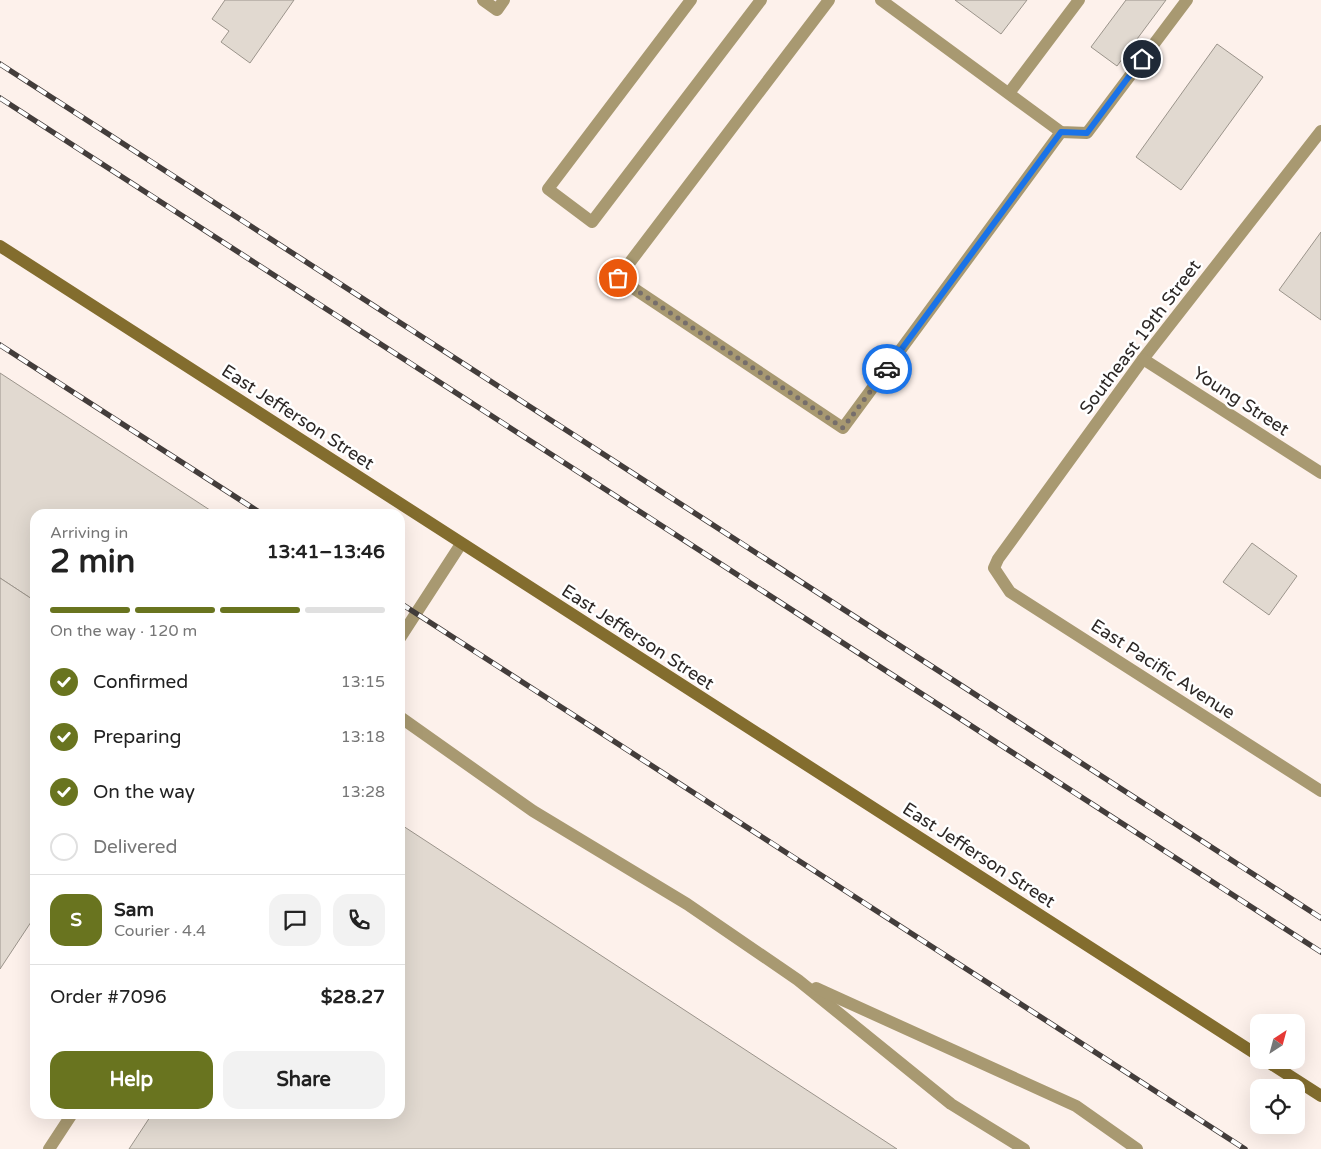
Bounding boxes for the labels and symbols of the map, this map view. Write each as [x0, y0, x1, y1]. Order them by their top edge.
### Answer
pin [1121, 38, 1163, 80]
street label: Southeast 19th Street [1075, 255, 1205, 419]
pin [597, 257, 639, 299]
courier [862, 344, 912, 394]
street label: East Jefferson Street [218, 359, 378, 475]
street label: Young Street [1189, 362, 1293, 440]
street label: East Jefferson Street [558, 579, 718, 695]
street label: East Pacific Avenue [1087, 614, 1239, 724]
street label: East Jefferson Street [899, 797, 1059, 913]
north arrow [1250, 1014, 1305, 1069]

